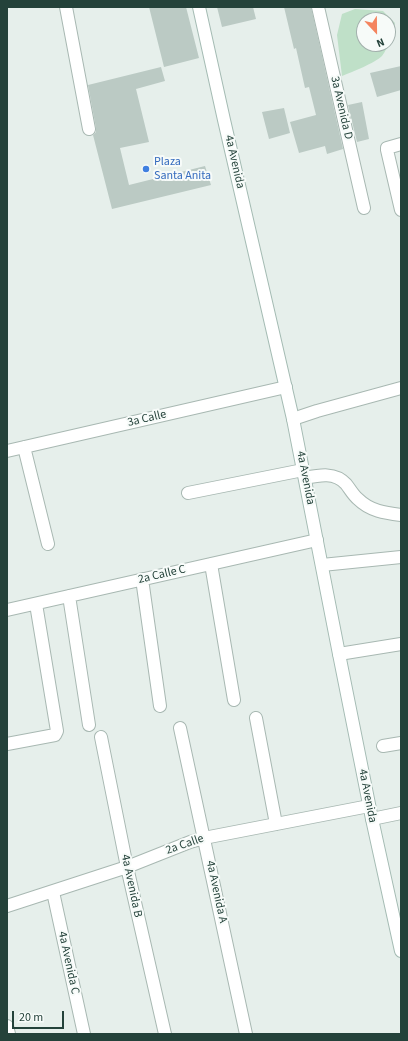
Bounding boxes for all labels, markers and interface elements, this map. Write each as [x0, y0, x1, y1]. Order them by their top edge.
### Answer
north arrow [356, 12, 396, 52]
text: N [374, 34, 387, 51]
street label: 3a Avenida D [327, 75, 355, 141]
street label: 4a Avenida [221, 134, 247, 190]
place label: Plaza Santa Anita [154, 155, 211, 183]
marker: Plaza Santa Anita [141, 164, 151, 174]
street label: 3a Calle [126, 408, 168, 430]
street label: 4a Avenida [293, 450, 317, 506]
street label: 2a Calle C [137, 563, 187, 587]
street label: 4a Avenida [355, 768, 379, 824]
street label: 2a Calle [164, 832, 206, 858]
street label: 4a Avenida B [117, 853, 145, 919]
street label: 4a Avenida A [202, 859, 230, 925]
street label: 4a Avenida C [54, 930, 82, 996]
scale bar [14, 1003, 66, 1029]
text: 20 m [19, 1009, 43, 1026]

